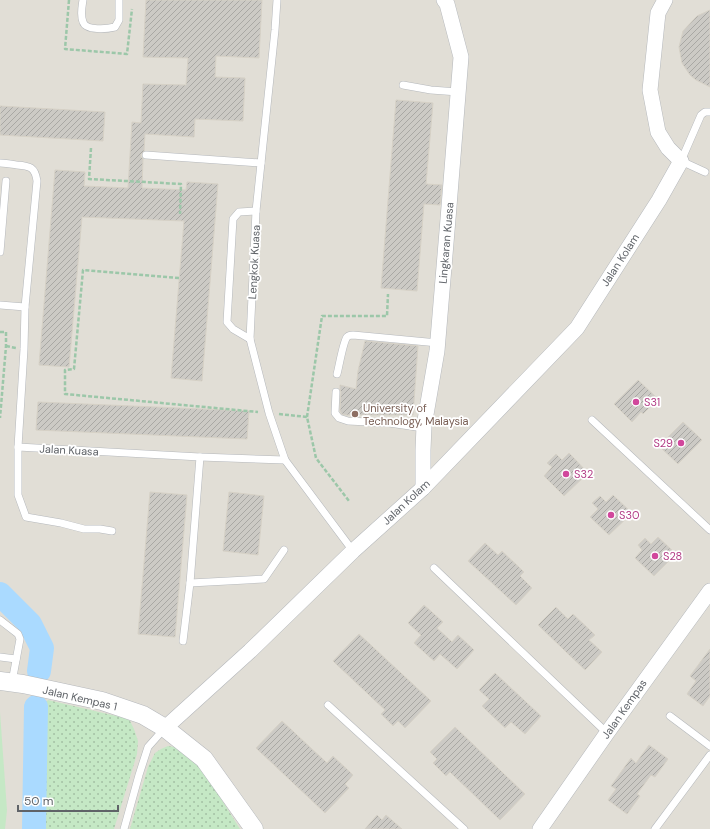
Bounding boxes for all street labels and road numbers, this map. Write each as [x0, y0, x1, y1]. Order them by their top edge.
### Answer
street label: Lingkaran Kuasa [435, 202, 457, 284]
street label: Lengkok Kuasa [245, 224, 263, 300]
street label: Jalan Kolam [598, 231, 642, 289]
street label: Jalan Kuasa [39, 441, 99, 459]
street label: Jalan Kolam [379, 476, 433, 528]
street label: Jalan Kempas [598, 676, 650, 742]
street label: Jalan Kempas 1 [41, 683, 119, 713]

